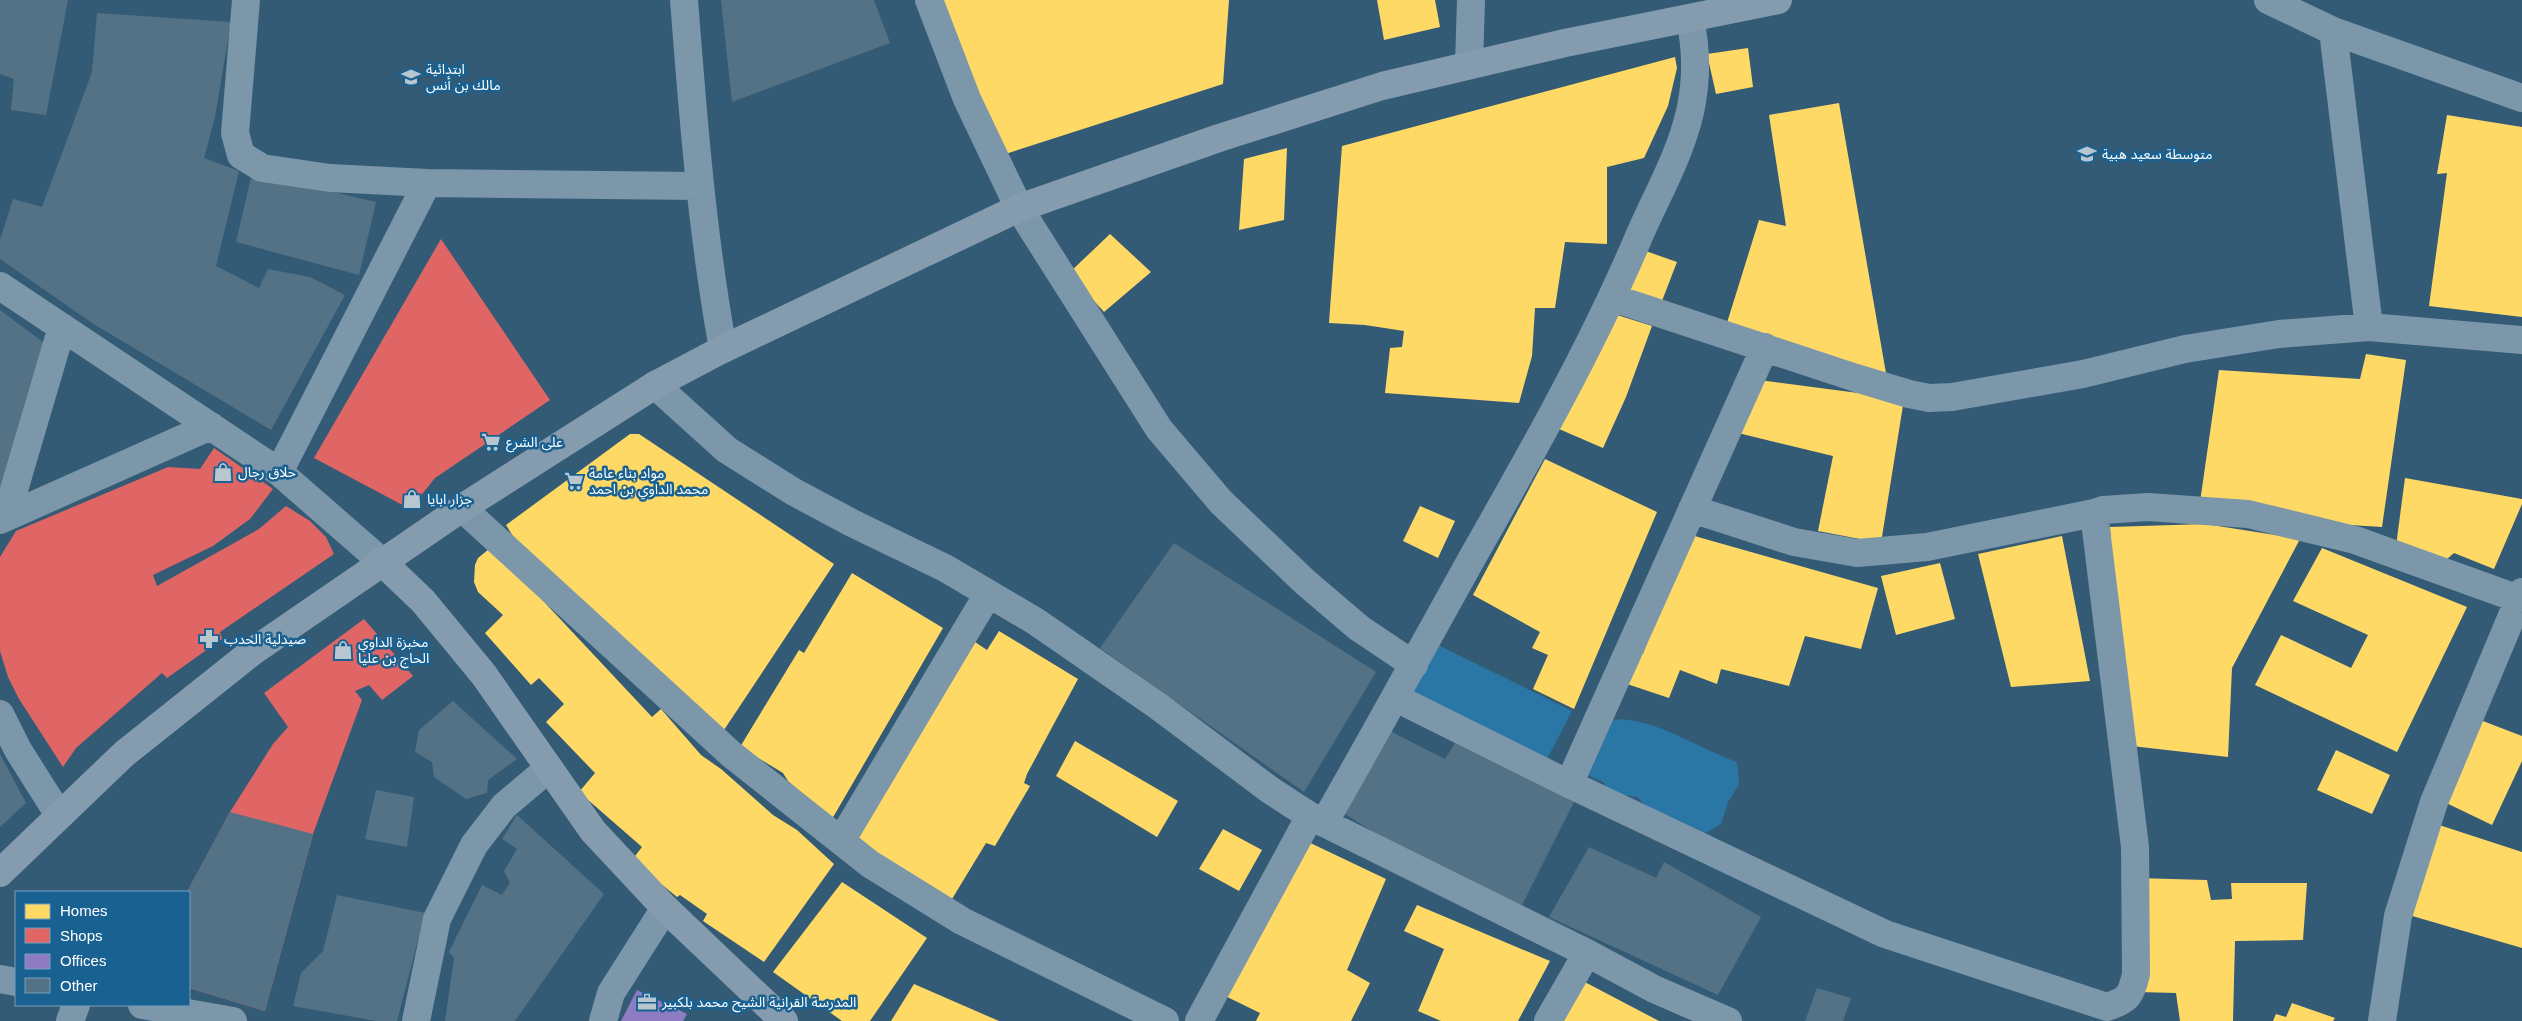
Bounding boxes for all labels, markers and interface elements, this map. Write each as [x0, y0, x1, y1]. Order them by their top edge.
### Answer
place label: ابتدائية مالك بن أنس [426, 61, 501, 94]
school or university icon: ابتدائية مالك بن أنس [400, 66, 422, 88]
school or university icon: متوسطة سعيد هبية [2076, 143, 2098, 165]
place label: متوسطة سعيد هبية [2102, 146, 2212, 163]
supermarket icon: على الشرع [480, 431, 502, 453]
place label: على الشرع [506, 434, 563, 453]
shop icon: حلاق رجال [212, 461, 234, 483]
place label: حلاق رجال [238, 464, 296, 481]
place label: مواد بناء عامة محمد الداوي بن احمد [589, 465, 708, 500]
supermarket icon: مواد بناء عامة محمد الداوي بن احمد [563, 470, 585, 492]
shop icon: جزار ابايا [401, 488, 423, 510]
place label: جزار ابايا [427, 491, 472, 508]
pharmacy icon: صيدلية الحدب [198, 628, 220, 650]
place label: صيدلية الحدب [224, 631, 306, 647]
place label: مخبزة الداوي الحاج بن عليا [358, 634, 429, 669]
shop icon: مخبزة الداوي الحاج بن عليا [332, 639, 354, 661]
legend [15, 891, 190, 1006]
text: Homes [60, 902, 108, 919]
text: Shops [60, 927, 103, 944]
text: Offices [60, 952, 106, 969]
text: Other [60, 977, 98, 994]
office icon: المدرسة القرانية الشيح محمد بلكبير [636, 991, 658, 1013]
place label: المدرسة القرانية الشيح محمد بلكبير [661, 994, 856, 1013]

